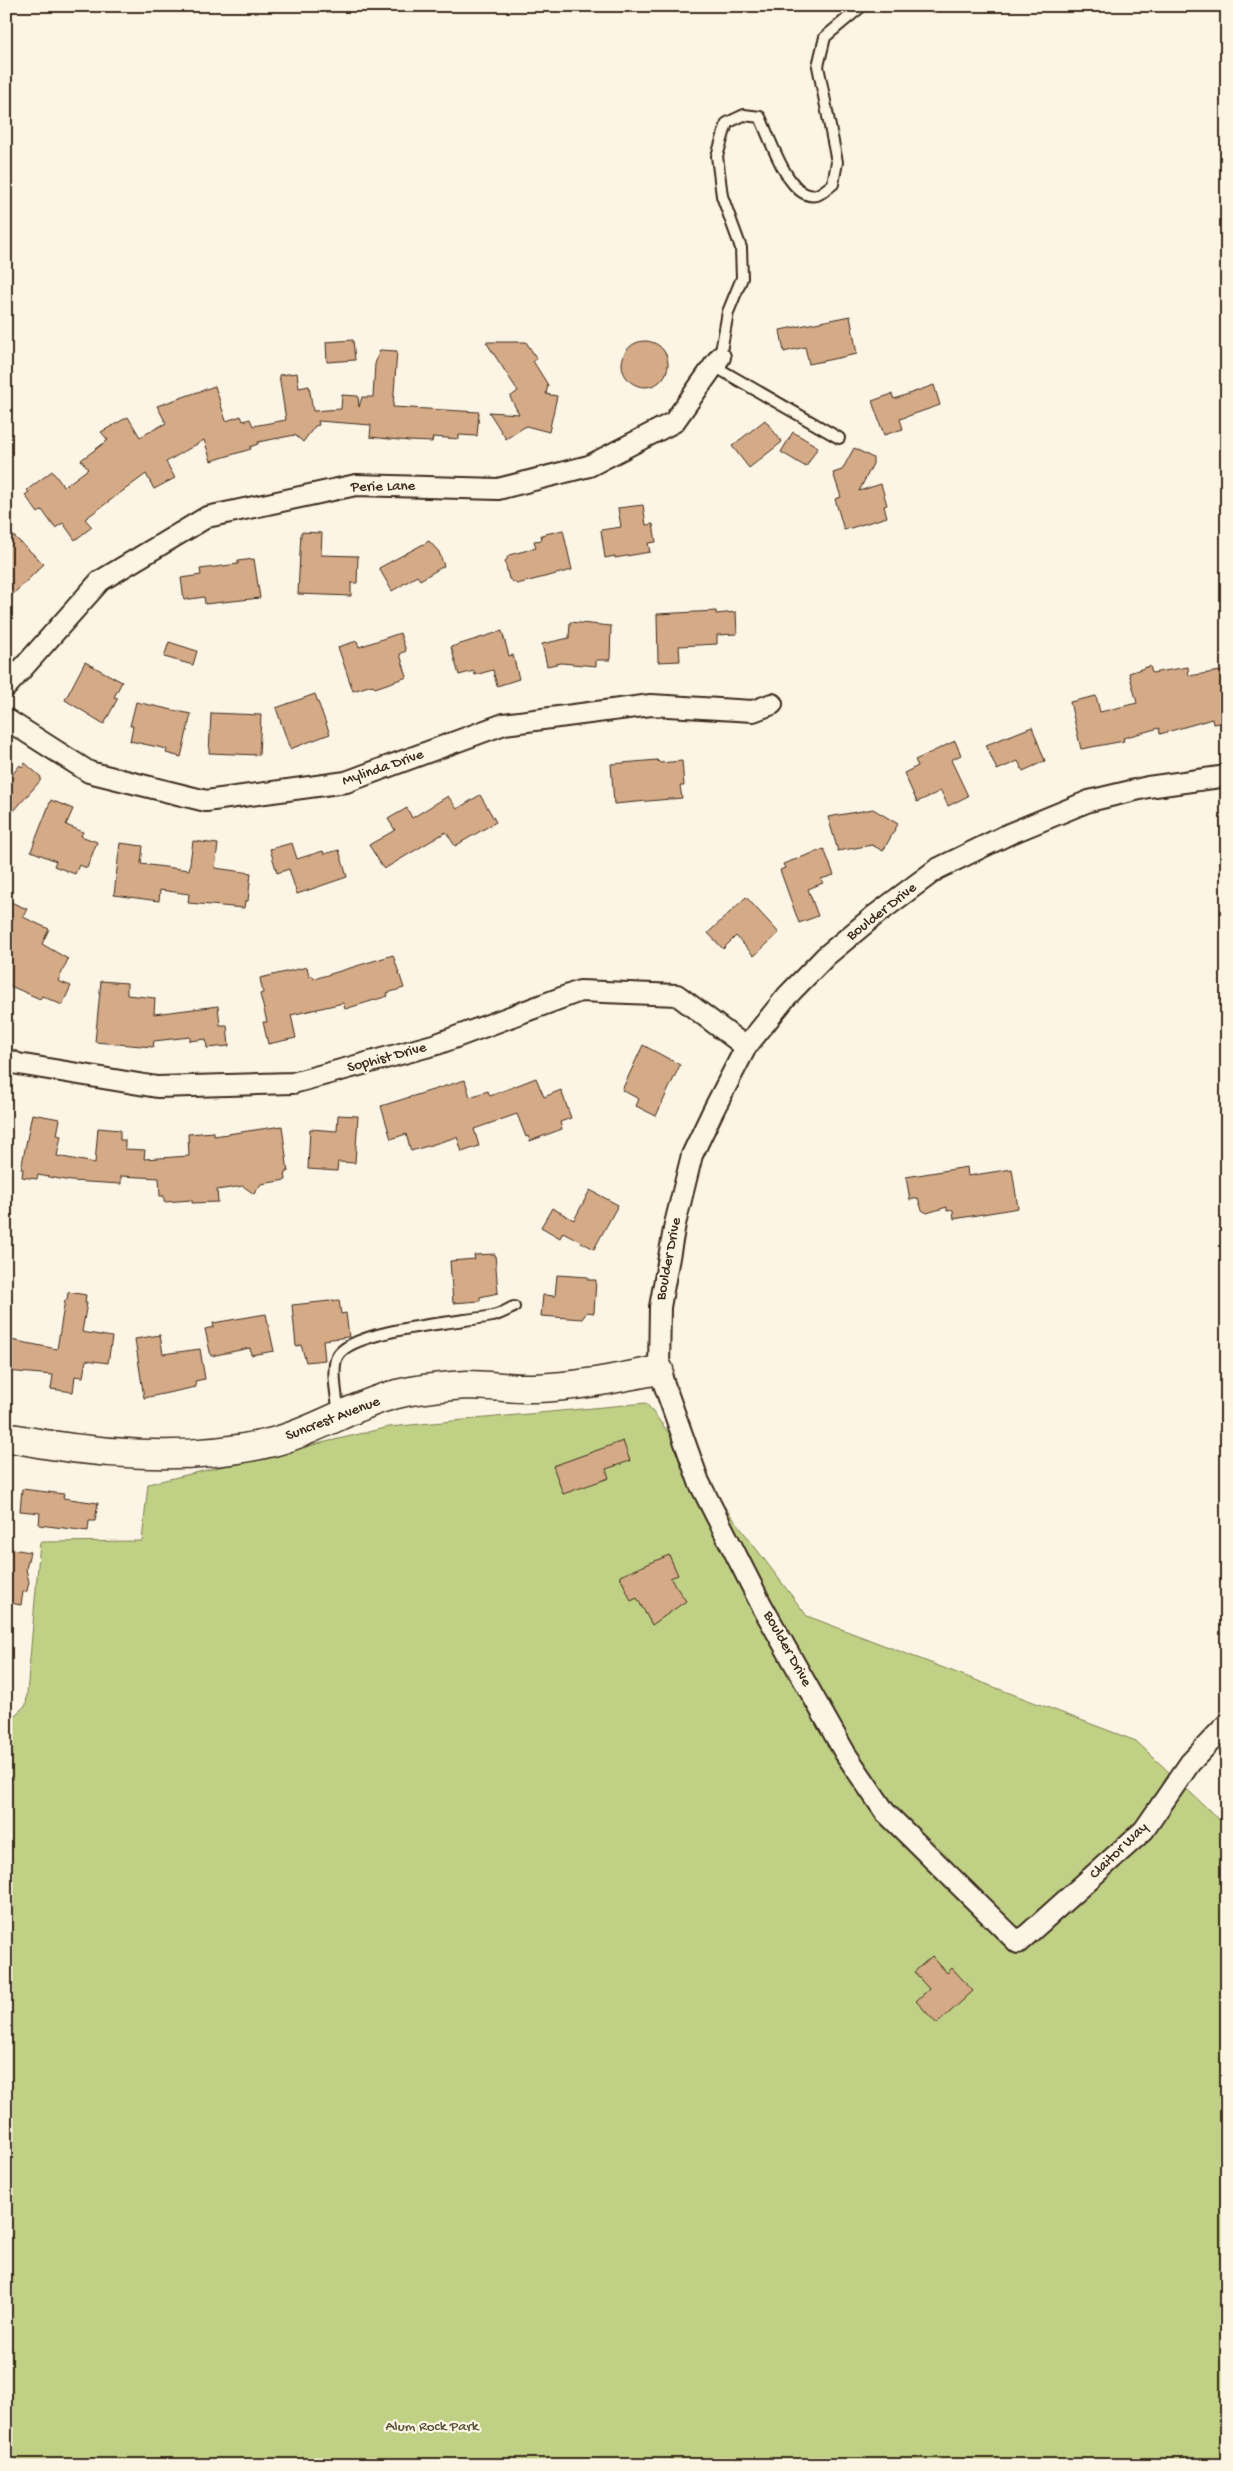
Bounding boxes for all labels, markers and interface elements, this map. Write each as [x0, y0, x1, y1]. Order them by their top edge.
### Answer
street label: Perie Lane [350, 477, 416, 497]
street label: Mylinda Drive [340, 746, 426, 790]
street label: Boulder Drive [843, 879, 921, 946]
street label: Sophist Drive [345, 1039, 429, 1077]
street label: Boulder Drive [652, 1216, 686, 1303]
street label: Suncrest Avenue [283, 1393, 383, 1445]
street label: Boulder Drive [758, 1607, 815, 1690]
street label: Claitor Way [1086, 1818, 1152, 1883]
park label: Alum Rock Park [386, 2418, 480, 2436]

